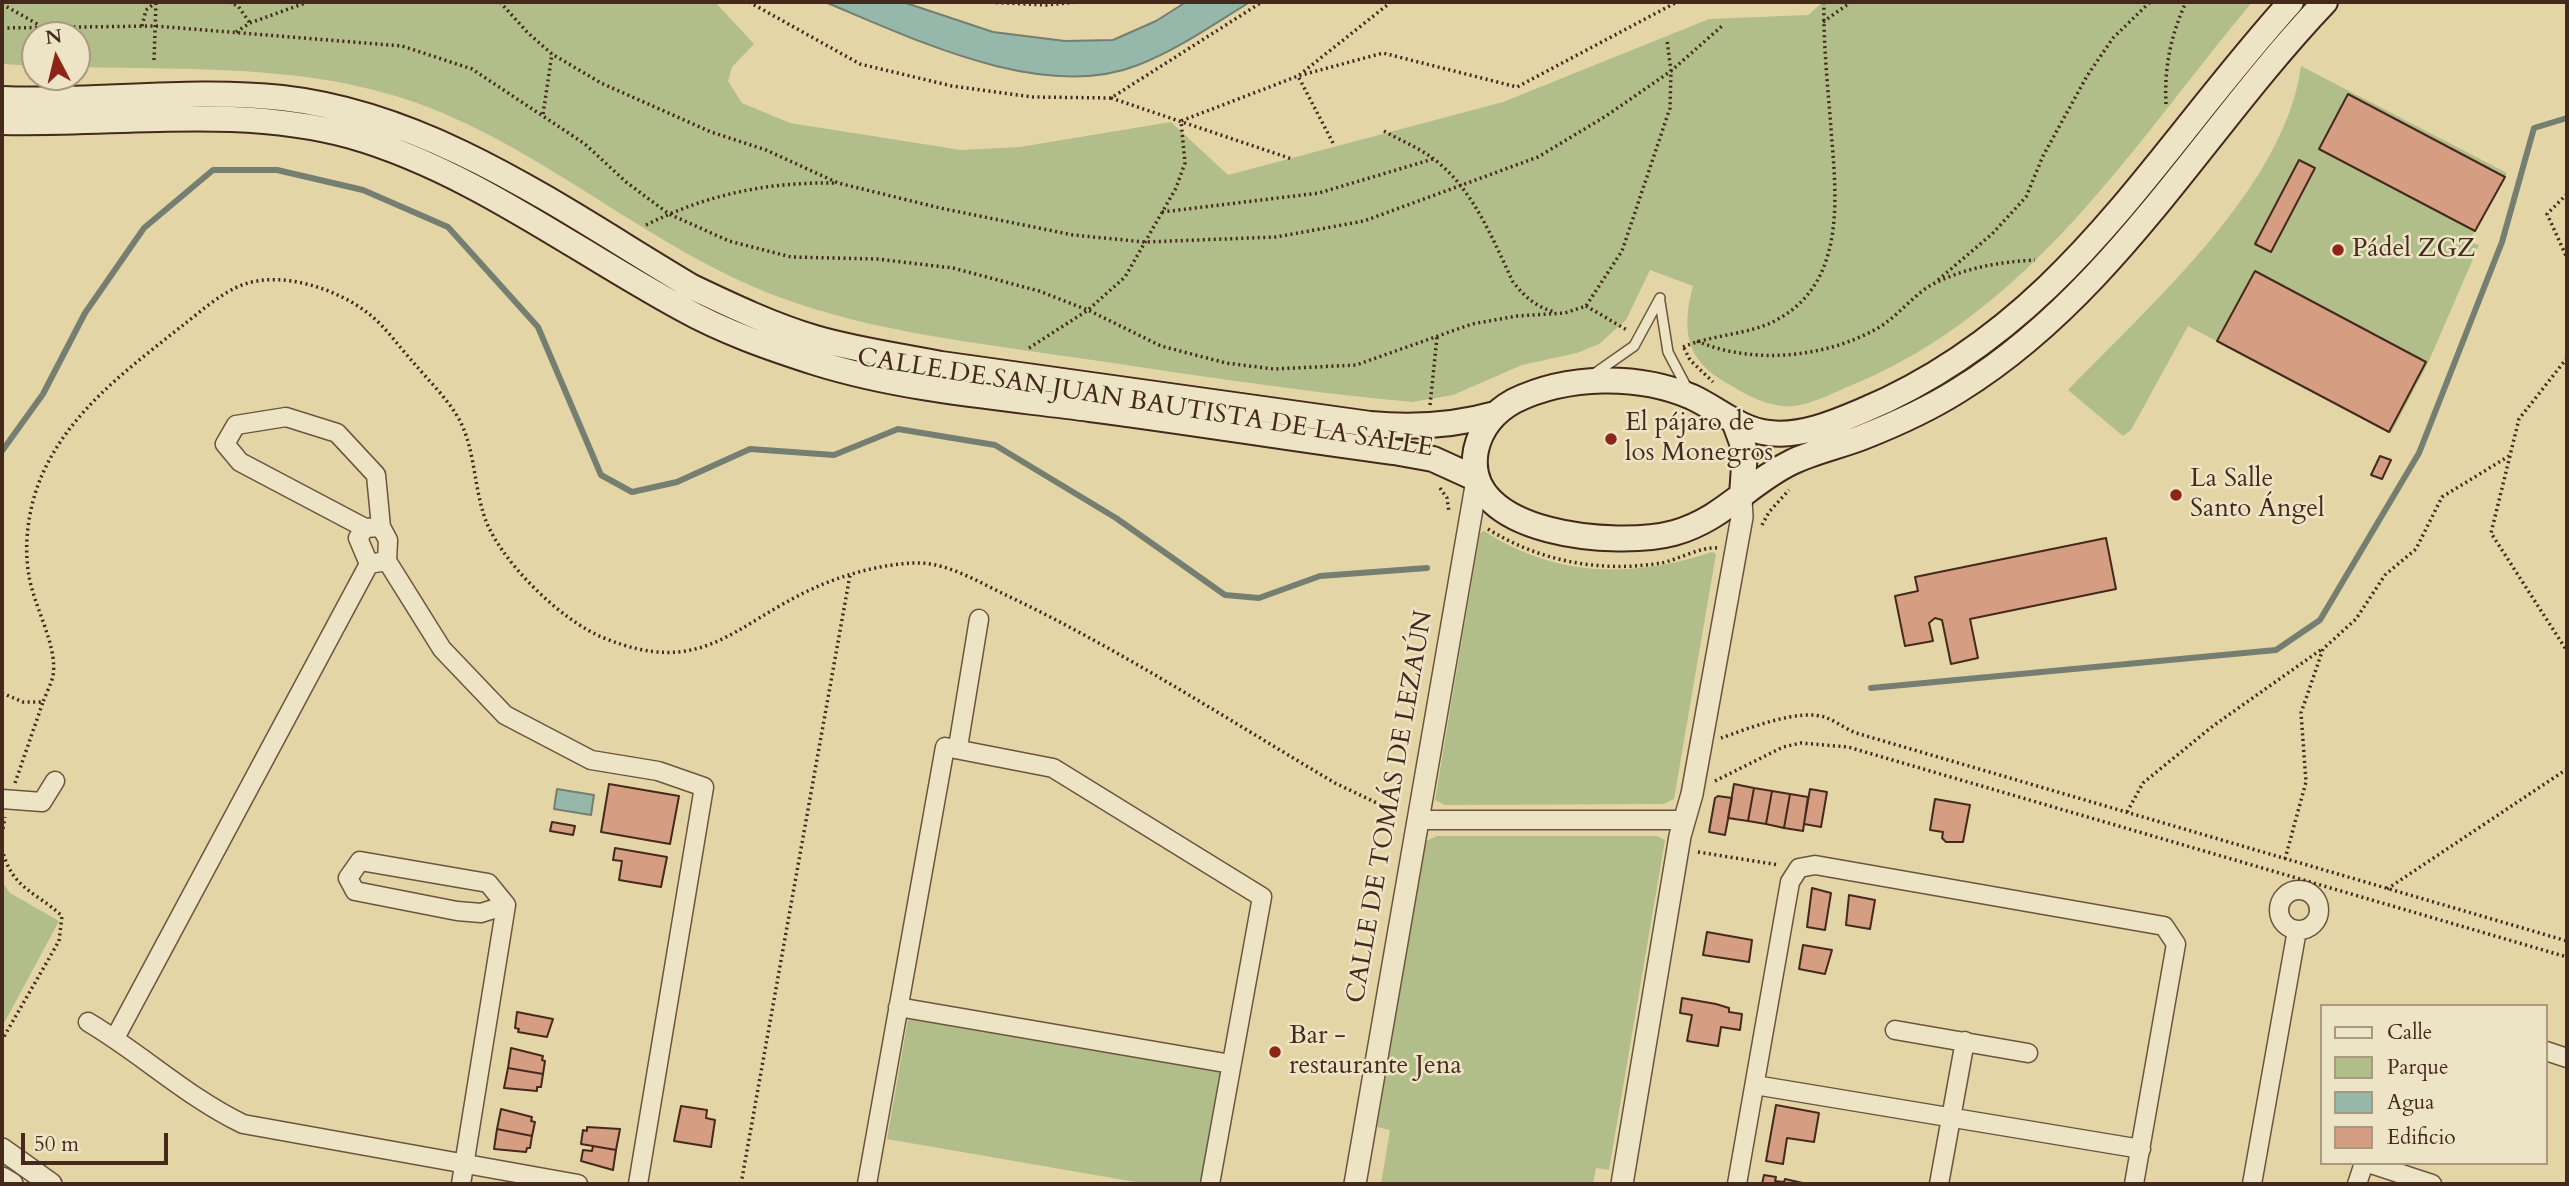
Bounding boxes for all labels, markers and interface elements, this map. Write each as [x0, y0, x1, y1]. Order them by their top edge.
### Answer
north arrow [21, 21, 91, 91]
text: N [44, 23, 63, 51]
place label: Pádel ZGZ [2352, 234, 2476, 266]
marker: Pádel ZGZ [2330, 242, 2346, 258]
street label: CALLE DE SAN JUAN BAUTISTA DE LA SALLE [855, 343, 1435, 465]
place label: El pájaro de los Monegros [1625, 408, 1773, 470]
marker: El pájaro de los Monegros [1603, 431, 1619, 447]
place label: La Salle Santo Ángel [2190, 464, 2325, 526]
marker: La Salle Santo Ángel [2168, 487, 2184, 503]
street label: CALLE DE TOMÁS DE LEZAÚN [1341, 608, 1441, 1006]
legend [2320, 1004, 2548, 1165]
text: Calle [2387, 1018, 2432, 1047]
place label: Bar - restaurante Jena [1289, 1021, 1462, 1082]
marker: Bar - restaurante Jena [1267, 1044, 1283, 1060]
text: Parque [2387, 1053, 2448, 1082]
text: Agua [2387, 1088, 2434, 1117]
scale bar [24, 1120, 172, 1164]
text: Edificio [2387, 1123, 2456, 1152]
text: 50 m [34, 1130, 79, 1159]

